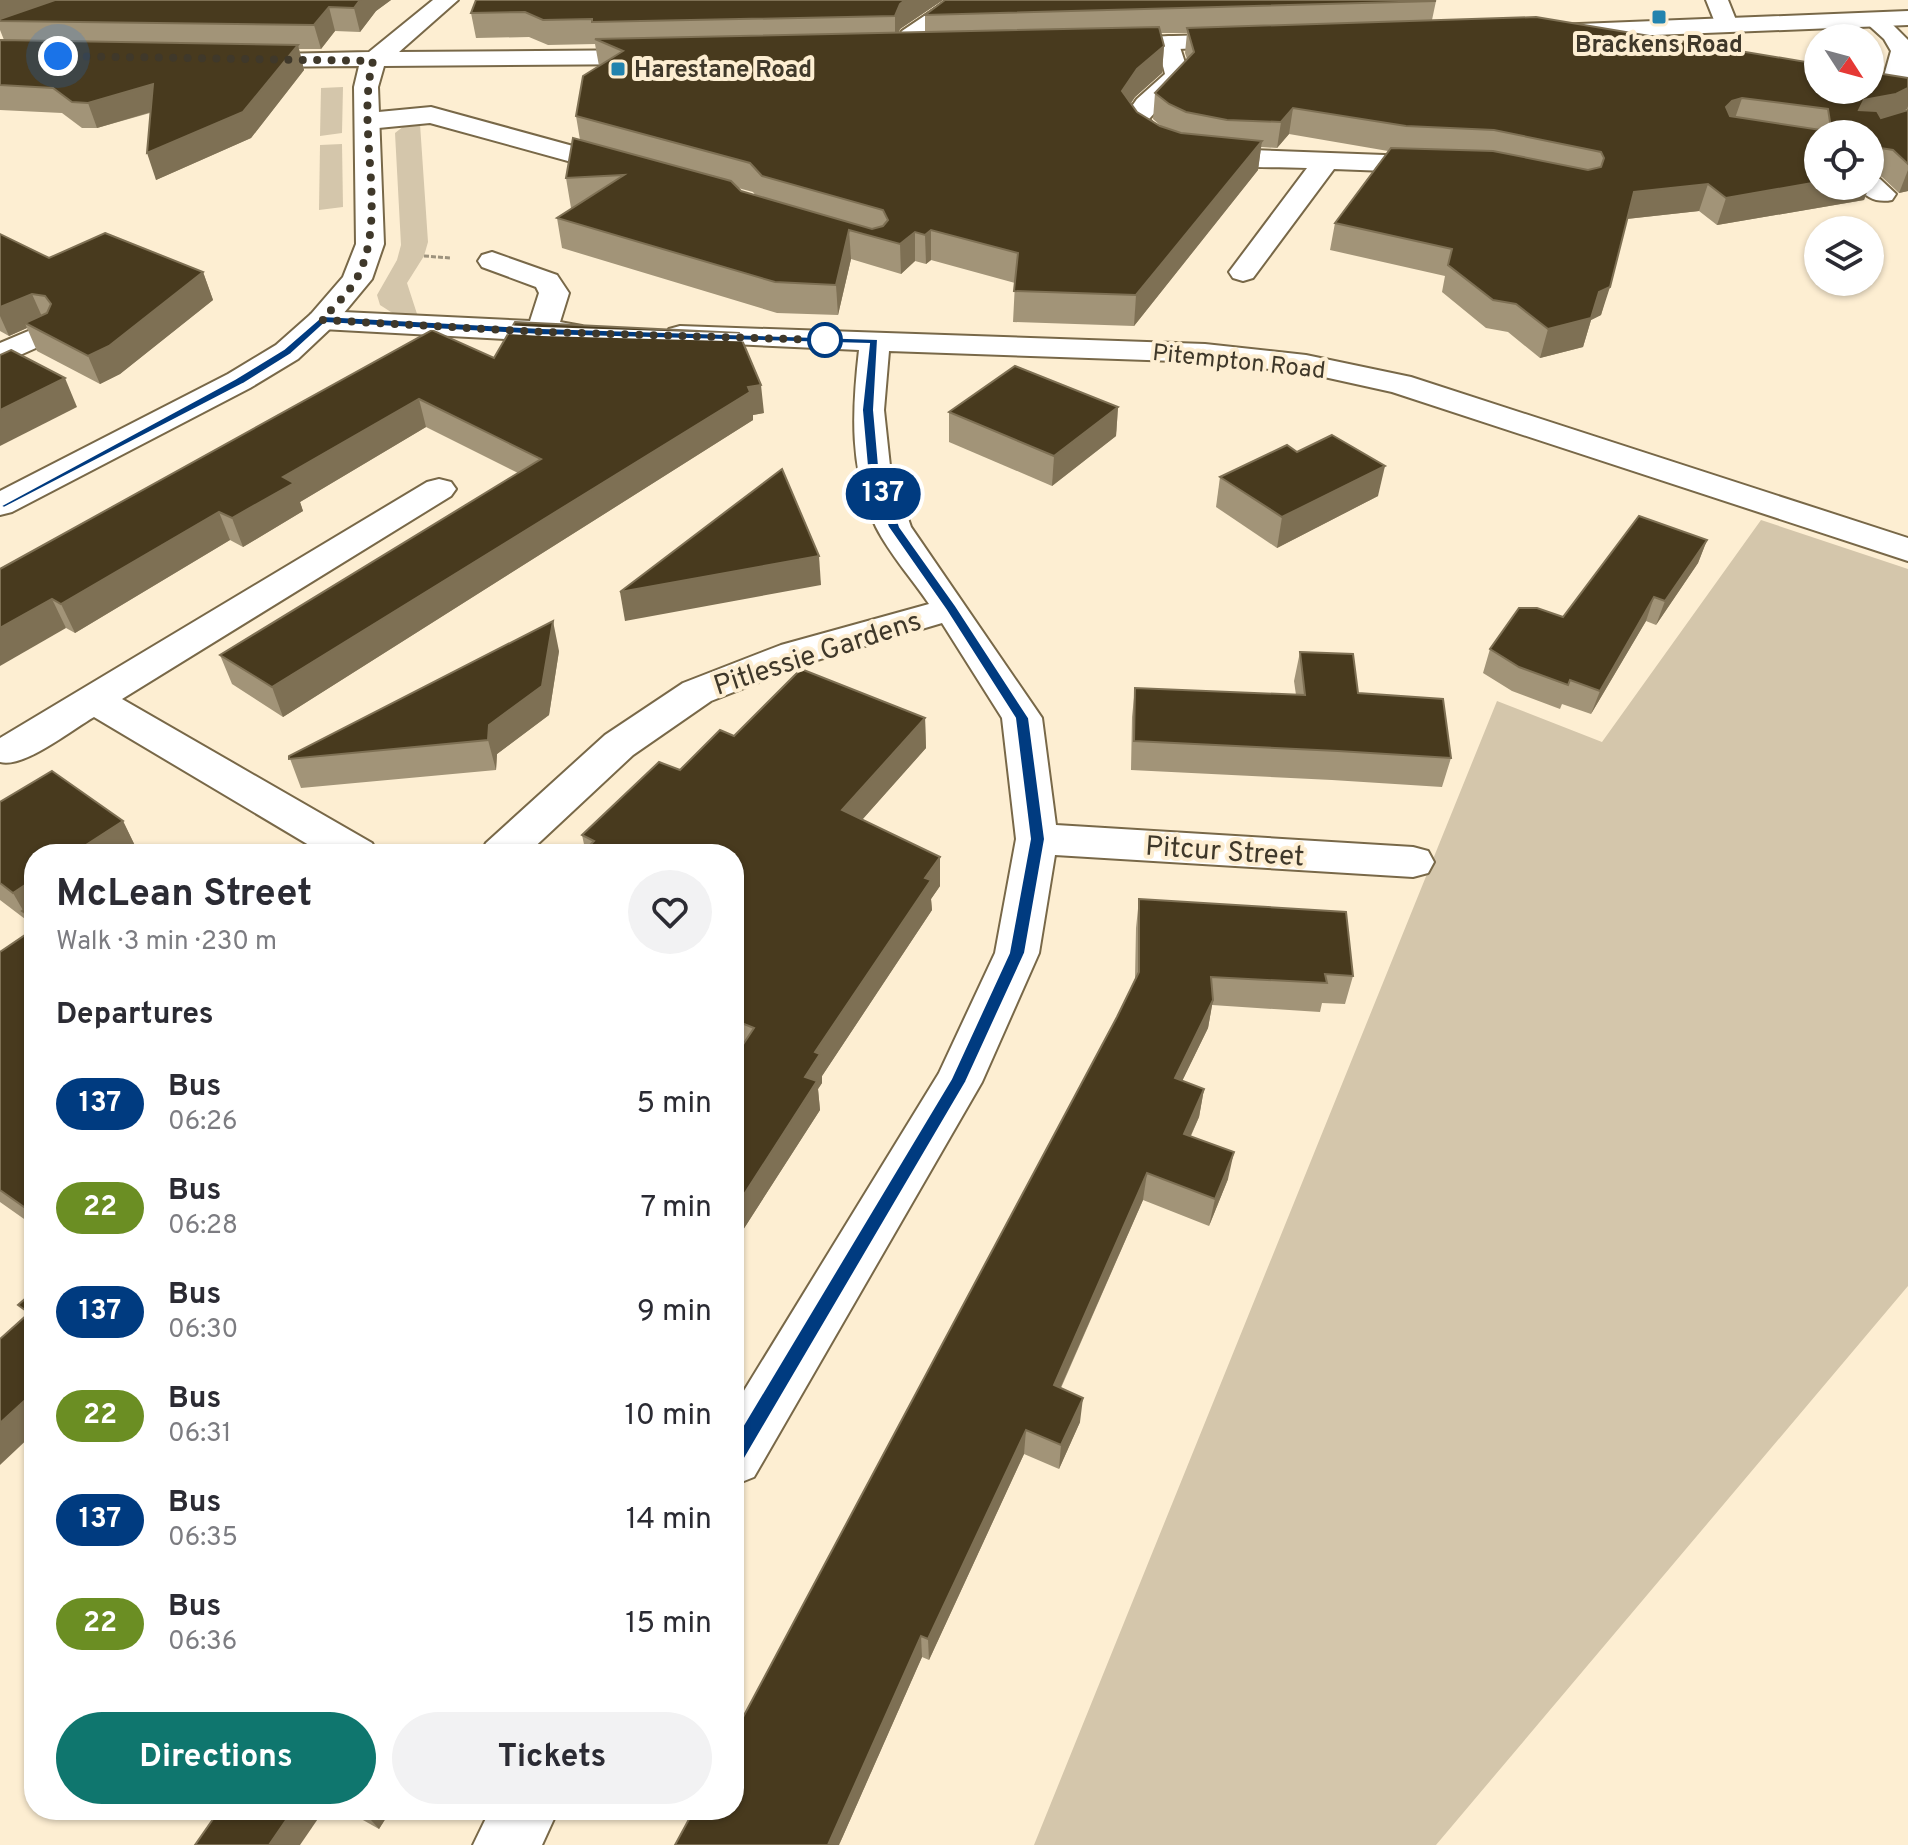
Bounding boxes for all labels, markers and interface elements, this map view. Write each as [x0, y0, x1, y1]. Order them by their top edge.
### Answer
marker: Brackens Road [1650, 8, 1668, 26]
north arrow [1804, 24, 1884, 104]
map controls [1804, 24, 1884, 296]
place label: Brackens Road [1575, 31, 1743, 61]
your location [38, 36, 78, 76]
place label: Harestane Road [634, 56, 812, 86]
marker: Harestane Road [609, 60, 627, 78]
button: locate [1804, 120, 1884, 200]
button: layers [1804, 216, 1884, 296]
unlabelled marker [808, 323, 842, 357]
street label: Pitempton Road [1151, 339, 1327, 387]
line badge: 137 [837, 468, 929, 520]
text: 137 [862, 476, 904, 512]
street label: Pitlessie Gardens [709, 604, 926, 705]
street label: Pitcur Street [1144, 829, 1306, 877]
button: heart [628, 870, 712, 954]
text: McLean Street [56, 871, 312, 920]
text: Walk · 3 min · 230 m [56, 926, 277, 959]
text: Departures [56, 997, 214, 1034]
text: Bus [168, 1069, 221, 1106]
text: 137 [79, 1086, 121, 1122]
text: 5 min [636, 1086, 712, 1123]
text: 06:26 [168, 1106, 238, 1139]
text: Bus [168, 1173, 221, 1210]
text: 22 [83, 1190, 117, 1226]
text: 7 min [641, 1190, 712, 1227]
text: 06:28 [168, 1210, 238, 1243]
text: Bus [168, 1277, 221, 1314]
text: 137 [79, 1294, 121, 1330]
text: 9 min [637, 1294, 712, 1331]
text: 06:30 [168, 1314, 238, 1347]
text: Bus [168, 1381, 221, 1418]
text: 22 [83, 1398, 117, 1434]
text: 10 min [625, 1398, 712, 1435]
text: 06:31 [168, 1418, 231, 1451]
text: Bus [168, 1485, 221, 1522]
text: 137 [79, 1502, 121, 1538]
text: 14 min [626, 1502, 712, 1539]
text: 06:35 [168, 1522, 238, 1555]
text: Bus [168, 1589, 221, 1626]
text: 22 [83, 1606, 117, 1642]
text: 15 min [625, 1606, 712, 1643]
text: 06:36 [168, 1626, 237, 1659]
button: Directions [56, 1712, 376, 1804]
button: Tickets [392, 1712, 712, 1804]

